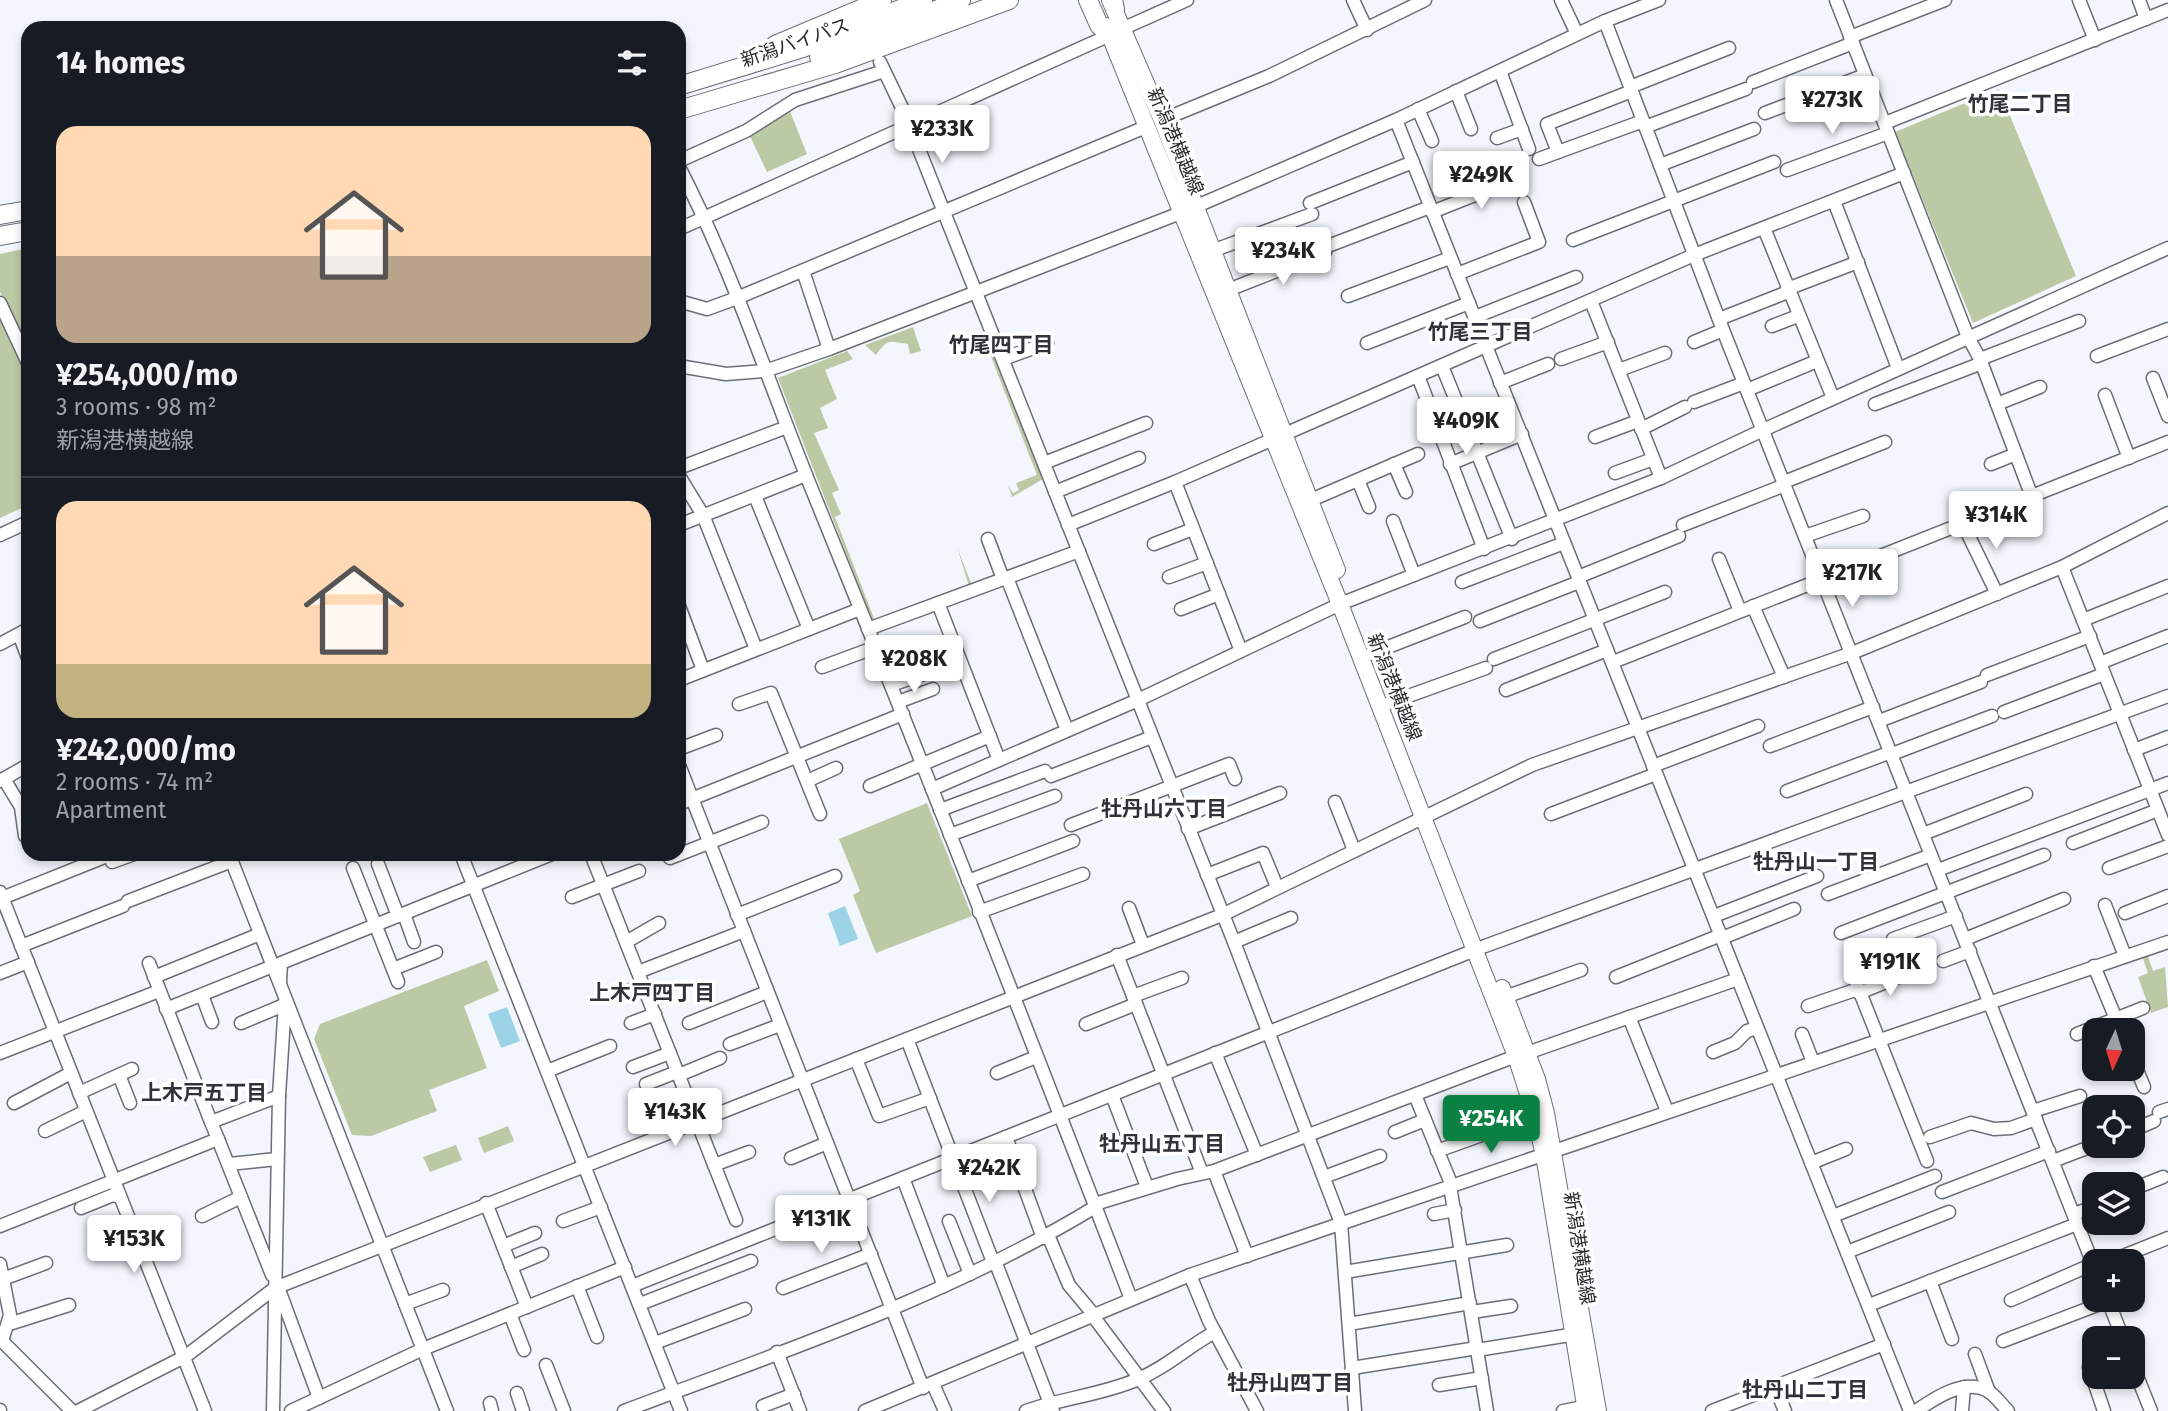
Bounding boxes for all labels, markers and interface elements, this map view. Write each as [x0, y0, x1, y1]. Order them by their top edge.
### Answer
street label: 新潟バイパス [738, 13, 853, 72]
icon: filters [613, 44, 651, 82]
text: 14 homes [56, 45, 185, 81]
pin: ¥273K [1783, 76, 1881, 136]
street label: 新潟港横越線 [1143, 84, 1208, 198]
text: ¥273K [1801, 85, 1863, 113]
district label: 竹尾二丁目 [1968, 91, 2073, 117]
pin: ¥233K [893, 106, 991, 165]
text: ¥233K [911, 114, 973, 142]
pin: ¥249K [1432, 152, 1530, 211]
text: ¥249K [1449, 160, 1513, 188]
icon: home [291, 172, 417, 298]
pin: ¥234K [1234, 228, 1332, 287]
text: ¥234K [1251, 236, 1315, 264]
district label: 竹尾三丁目 [1428, 319, 1533, 345]
district label: 竹尾四丁目 [949, 332, 1054, 358]
text: ¥254,000/mo [56, 357, 238, 393]
text: 3 rooms · 98 m² [56, 393, 216, 421]
pin: ¥409K [1417, 398, 1515, 457]
text: ¥409K [1433, 406, 1499, 434]
text: 新潟港横越線 [56, 426, 194, 454]
pin: ¥314K [1947, 491, 2045, 551]
text: ¥314K [1965, 500, 2027, 528]
icon: home [291, 547, 417, 673]
pin: ¥217K [1803, 550, 1901, 609]
text: ¥217K [1822, 558, 1882, 586]
street label: 新潟港横越線 [1363, 630, 1427, 744]
pin: ¥208K [865, 636, 963, 695]
text: ¥208K [881, 644, 947, 672]
text: ¥242,000/mo [56, 732, 236, 768]
text: 2 rooms · 74 m² [56, 768, 213, 796]
text: Apartment [56, 796, 166, 824]
district label: 牡丹山六丁目 [1101, 796, 1227, 822]
district label: 牡丹山一丁目 [1753, 849, 1879, 875]
pin: ¥191K [1841, 939, 1939, 998]
text: ¥191K [1860, 947, 1920, 975]
district label: 上木戸四丁目 [589, 980, 715, 1006]
north arrow [2082, 1018, 2146, 1082]
map controls [2082, 1018, 2145, 1389]
district label: 上木戸五丁目 [141, 1080, 267, 1106]
pin: ¥143K [626, 1088, 724, 1148]
button: locate [2082, 1095, 2145, 1158]
pin: ¥254K [1442, 1096, 1540, 1155]
text: ¥143K [644, 1097, 706, 1125]
text: ¥254K [1459, 1104, 1523, 1132]
district label: 牡丹山五丁目 [1099, 1131, 1225, 1157]
pin: ¥242K [940, 1144, 1038, 1204]
text: ¥242K [958, 1153, 1020, 1181]
button: layers [2082, 1172, 2145, 1235]
street label: 新潟港横越線 [1559, 1190, 1600, 1306]
pin: ¥131K [772, 1196, 870, 1255]
text: ¥131K [791, 1204, 851, 1232]
pin: ¥153K [85, 1216, 183, 1275]
text: ¥153K [103, 1224, 165, 1252]
button: + [2082, 1249, 2145, 1312]
button: − [2082, 1326, 2145, 1389]
district label: 牡丹山四丁目 [1227, 1370, 1353, 1396]
district label: 牡丹山二丁目 [1742, 1377, 1868, 1403]

